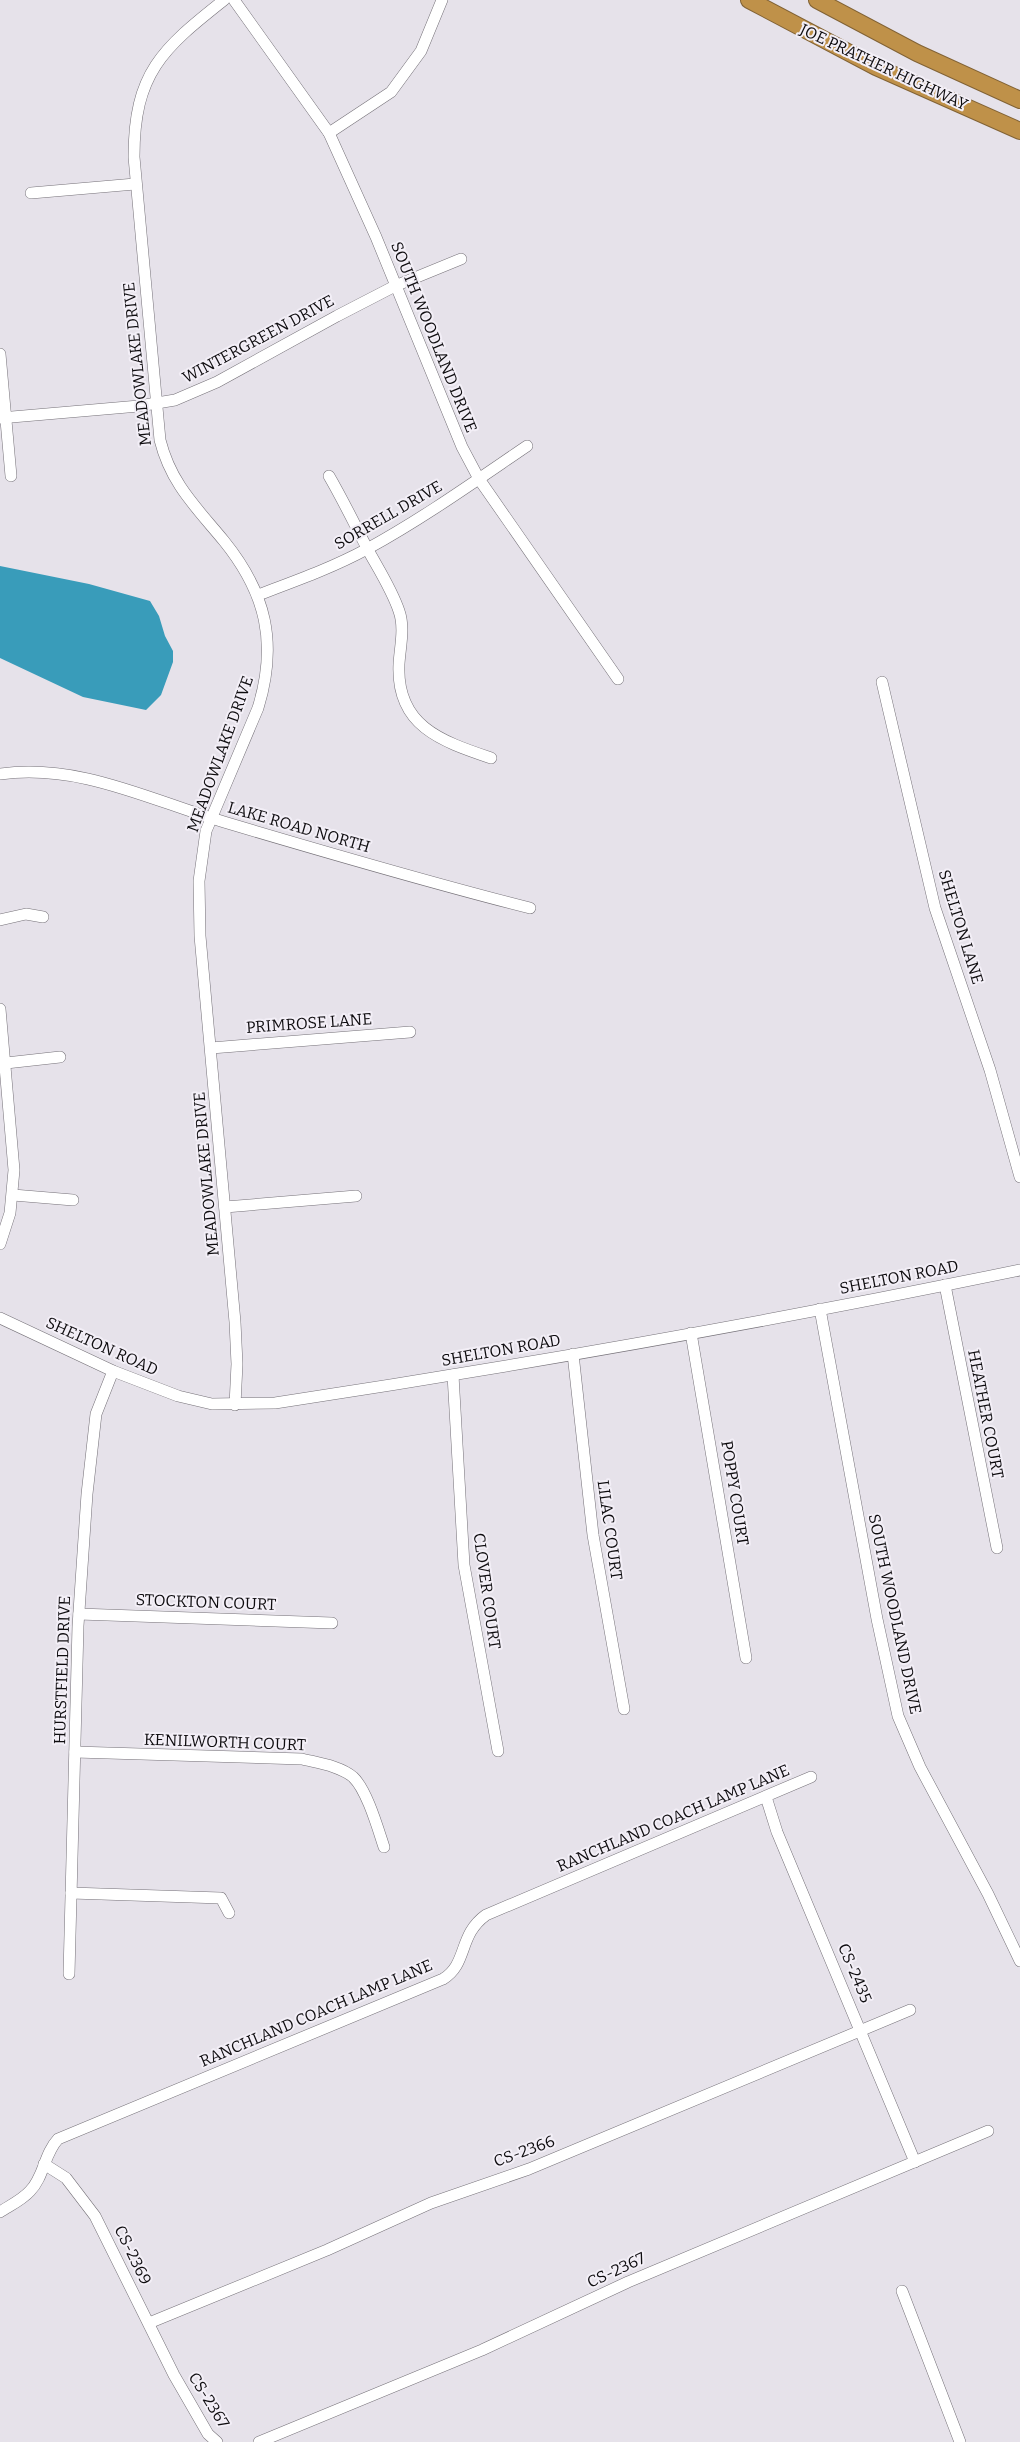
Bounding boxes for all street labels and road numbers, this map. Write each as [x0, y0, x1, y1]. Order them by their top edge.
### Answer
street label: JOE PRATHER HIGHWAY [796, 19, 972, 115]
street label: SOUTH WOODLAND DRIVE [387, 239, 481, 435]
street label: MEADOWLAKE DRIVE [119, 281, 155, 447]
street label: WINTERGREEN DRIVE [179, 291, 337, 387]
street label: SORRELL DRIVE [331, 476, 445, 554]
street label: MEADOWLAKE DRIVE [183, 673, 257, 835]
street label: LAKE ROAD NORTH [226, 798, 372, 856]
street label: SHELTON LANE [935, 867, 987, 987]
street label: PRIMROSE LANE [245, 1009, 373, 1037]
street label: MEADOWLAKE DRIVE [189, 1091, 223, 1257]
street label: SHELTON ROAD [838, 1256, 960, 1298]
street label: SHELTON ROAD [43, 1313, 161, 1379]
street label: SHELTON ROAD [440, 1330, 562, 1370]
street label: HEATHER COURT [964, 1348, 1008, 1480]
street label: POPPY COURT [717, 1439, 753, 1547]
street label: LILAC COURT [594, 1479, 626, 1581]
street label: SOUTH WOODLAND DRIVE [864, 1512, 926, 1716]
street label: CLOVER COURT [469, 1532, 505, 1650]
street label: STOCKTON COURT [135, 1590, 277, 1614]
street label: HURSTFIELD DRIVE [50, 1595, 74, 1745]
street label: KENILWORTH COURT [144, 1730, 306, 1754]
street label: RANCHLAND COACH LAMP LANE [554, 1760, 792, 1876]
street label: CS-2435 [834, 1940, 876, 2006]
street label: RANCHLAND COACH LAMP LANE [197, 1955, 435, 2071]
street label: CS-2366 [491, 2131, 557, 2171]
street label: CS-2369 [111, 2222, 155, 2288]
street label: CS-2367 [584, 2248, 648, 2292]
street label: CS-2367 [185, 2369, 233, 2431]

